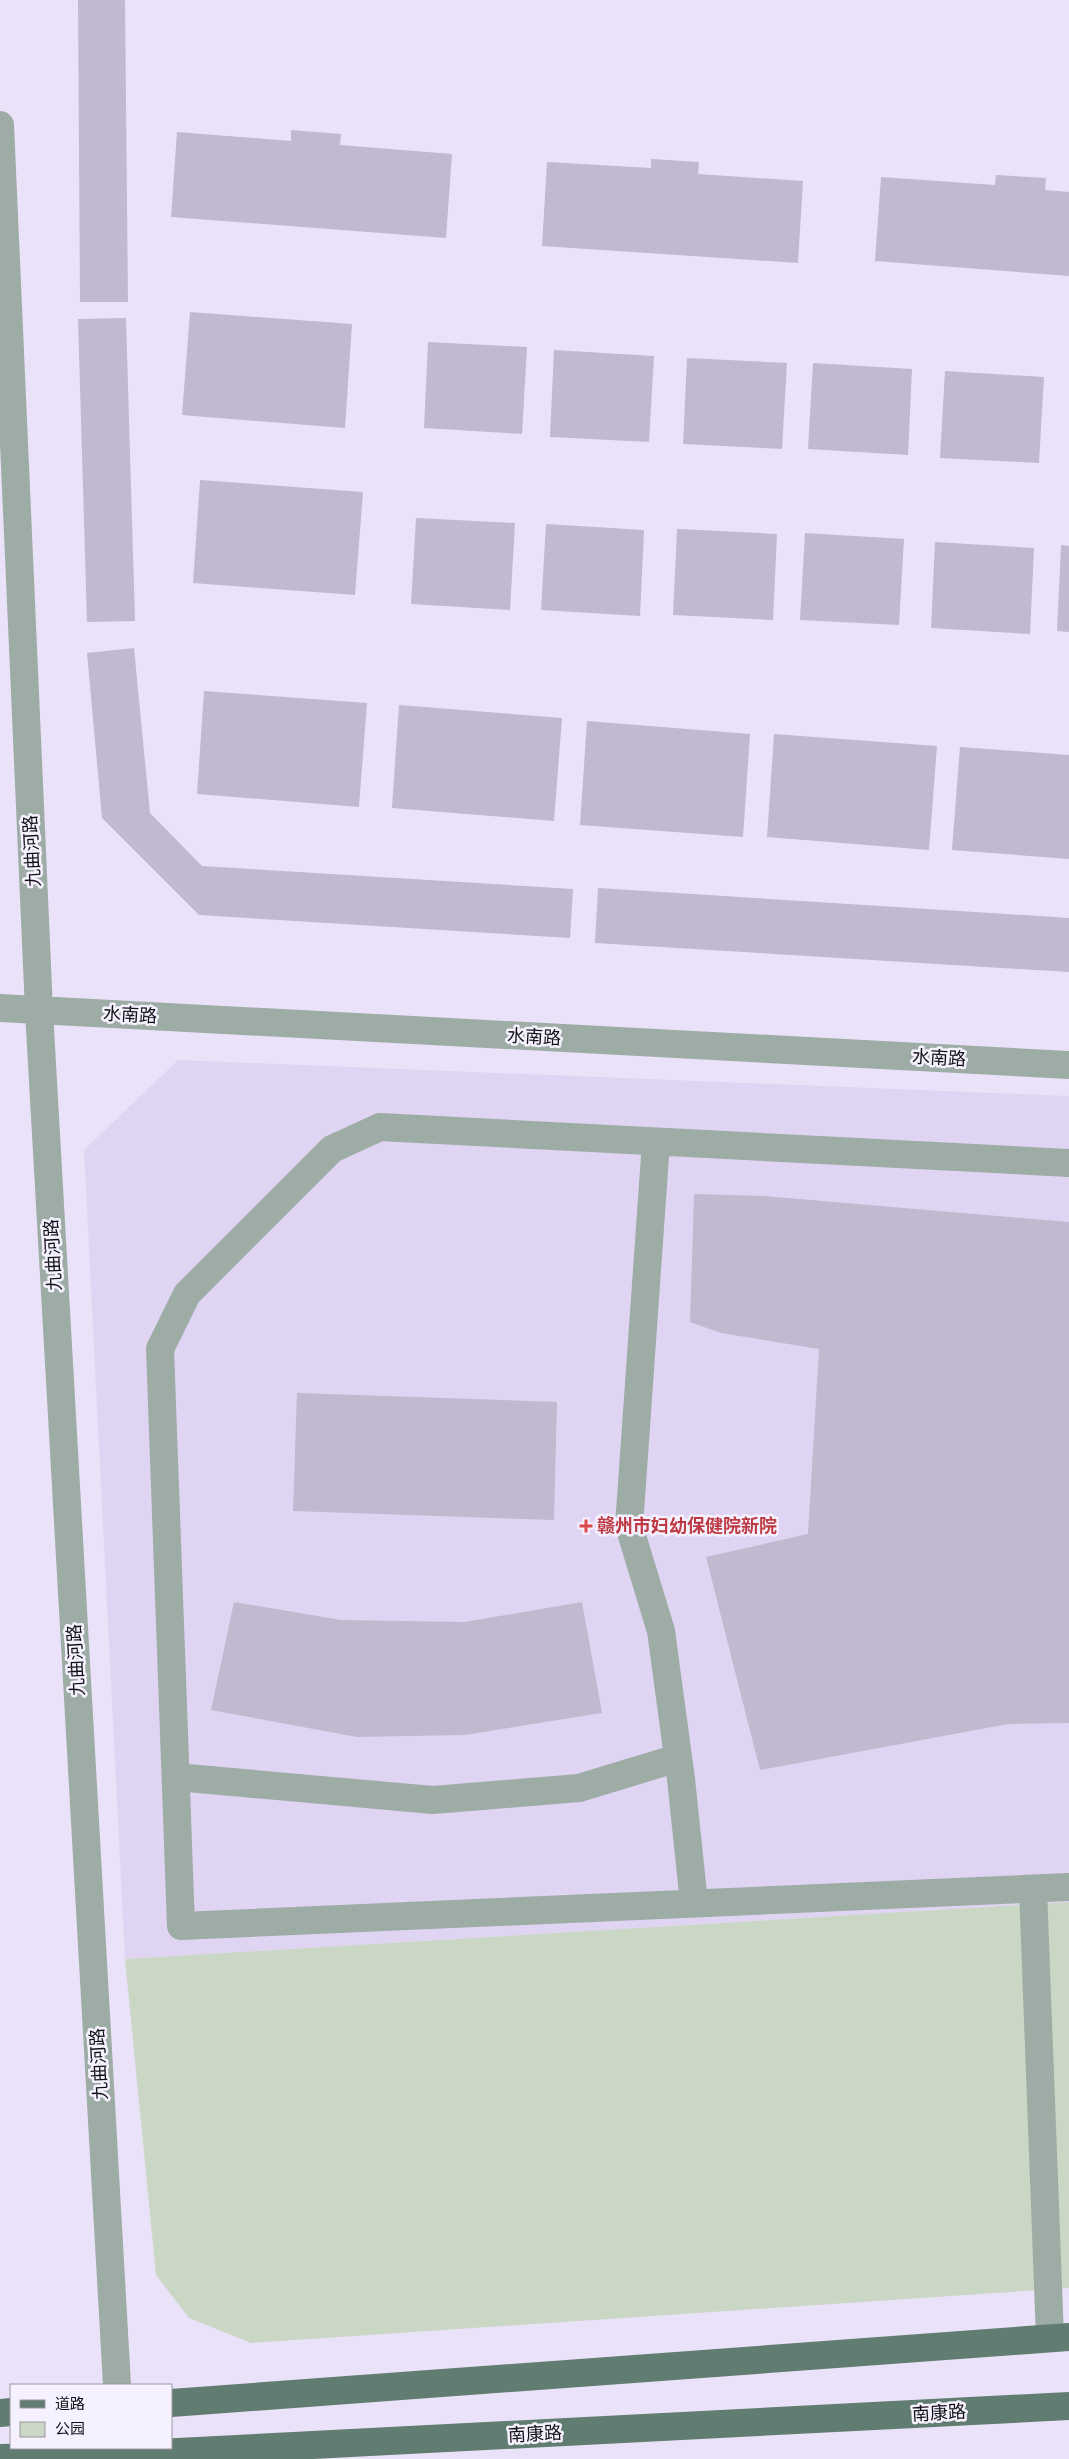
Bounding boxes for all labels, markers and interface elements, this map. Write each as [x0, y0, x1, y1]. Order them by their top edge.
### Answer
street label: 九曲河路 [17, 814, 48, 888]
street label: 水南路 [102, 1001, 158, 1030]
street label: 水南路 [506, 1023, 562, 1052]
street label: 水南路 [911, 1044, 967, 1073]
street label: 九曲河路 [38, 1218, 69, 1292]
place label: 赣州市妇幼保健院新院 [597, 1513, 777, 1540]
marker: 赣州市妇幼保健院新院 [579, 1519, 593, 1533]
street label: 九曲河路 [61, 1623, 92, 1697]
street label: 九曲河路 [84, 2027, 115, 2101]
legend [10, 2384, 172, 2449]
text: 道路 [55, 2393, 85, 2416]
street label: 南康路 [911, 2399, 967, 2428]
text: 公园 [55, 2418, 85, 2441]
street label: 南康路 [507, 2420, 563, 2449]

